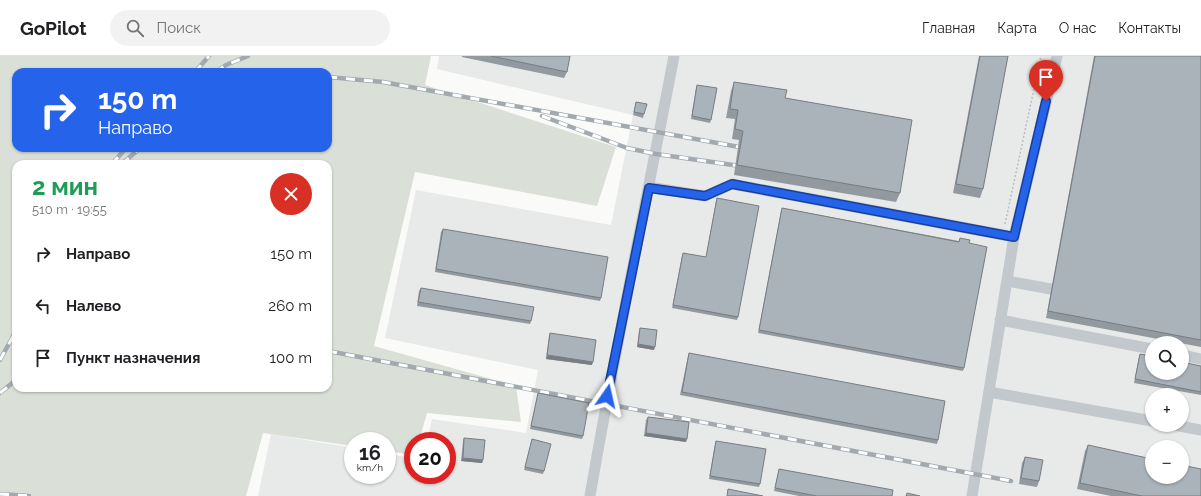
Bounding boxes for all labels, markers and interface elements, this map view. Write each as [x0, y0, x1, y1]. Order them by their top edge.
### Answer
search box [110, 10, 390, 46]
text: GoPilot [20, 17, 86, 39]
icon: search [124, 17, 146, 39]
text: Поиск [156, 19, 201, 37]
text: Главная [922, 20, 975, 36]
text: Карта [997, 20, 1037, 36]
text: О нас [1059, 20, 1096, 36]
text: Контакты [1118, 20, 1181, 36]
pin [1029, 60, 1063, 101]
icon: arrive [1035, 66, 1057, 88]
text: 150 m [98, 83, 177, 116]
icon: right [32, 84, 84, 136]
text: Направо [98, 117, 172, 138]
text: 2 мин [32, 172, 98, 201]
button: close [270, 173, 312, 215]
text: 510 m · 19:55 [32, 202, 107, 217]
icon: right [32, 243, 54, 265]
text: Направо [66, 245, 130, 263]
text: 150 m [271, 245, 312, 263]
icon: left [32, 295, 54, 317]
text: Налево [66, 297, 121, 315]
text: 260 m [268, 297, 312, 315]
map controls [1145, 336, 1189, 484]
button: search [1145, 336, 1189, 380]
icon: arrive [32, 347, 54, 369]
text: Пункт назначения [66, 349, 200, 367]
text: 100 m [270, 349, 312, 367]
position arrow [586, 375, 628, 417]
button: + [1145, 388, 1189, 432]
speed limit sign: 20 [404, 432, 456, 484]
button: − [1145, 440, 1189, 484]
text: 16 [359, 441, 381, 465]
text: km/h [357, 462, 383, 473]

